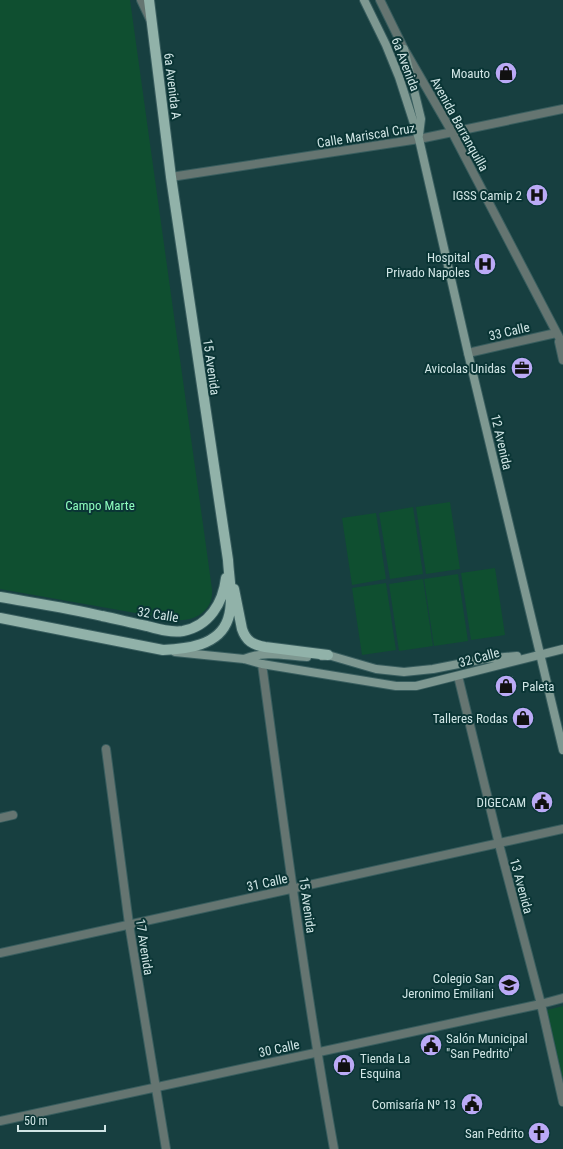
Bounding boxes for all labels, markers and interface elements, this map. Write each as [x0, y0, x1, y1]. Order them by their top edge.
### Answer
street label: 6a Avenida [388, 35, 423, 93]
street label: 6a Avenida A [161, 52, 184, 121]
shop icon: Moauto [493, 60, 519, 86]
place label: Moauto [451, 66, 490, 81]
street label: Avenida Barranquilla [428, 75, 492, 174]
street label: Calle Mariscal Cruz [316, 120, 416, 151]
hospital icon: IGSS Camip 2 [524, 182, 550, 208]
place label: IGSS Camip 2 [452, 188, 522, 203]
place label: Hospital Privado Napoles [386, 250, 470, 280]
hospital icon: Hospital Privado Napoles [472, 251, 498, 277]
street label: 33 Calle [487, 320, 531, 343]
street label: 15 Avenida [200, 338, 223, 396]
office icon: Avicolas Unidas [509, 355, 535, 381]
place label: Avicolas Unidas [424, 361, 506, 376]
street label: 12 Avenida [488, 413, 515, 471]
park label: Campo Marte [65, 498, 135, 513]
street label: 32 Calle [136, 604, 180, 625]
street label: 32 Calle [457, 645, 501, 670]
shop icon: Paleta [493, 673, 519, 699]
place label: Paleta [522, 679, 555, 694]
shop icon: Talleres Rodas [510, 705, 536, 731]
place label: Talleres Rodas [433, 711, 508, 726]
public building icon: DIGECAM [529, 789, 555, 815]
place label: DIGECAM [477, 795, 526, 810]
street label: 13 Avenida [507, 857, 536, 915]
street label: 31 Calle [245, 871, 289, 894]
street label: 15 Avenida [296, 876, 319, 934]
street label: 17 Avenida [133, 918, 156, 976]
place label: Colegio San Jeronimo Emiliani [402, 971, 494, 1001]
school or university icon: Colegio San Jeronimo Emiliani [496, 972, 522, 998]
place label: Salón Municipal "San Pedrito" [446, 1031, 528, 1061]
public building icon: Salón Municipal "San Pedrito" [418, 1032, 444, 1058]
street label: 30 Calle [257, 1037, 301, 1060]
place label: Tienda La Esquina [360, 1051, 410, 1081]
shop icon: Tienda La Esquina [331, 1052, 357, 1078]
public building icon: Comisaría Nº 13 [459, 1091, 485, 1117]
place label: Comisaría Nº 13 [372, 1097, 456, 1112]
scale bar [18, 1107, 105, 1133]
text: 50 m [24, 1114, 48, 1128]
church icon: San Pedrito [526, 1120, 552, 1146]
place label: San Pedrito [465, 1126, 524, 1141]

